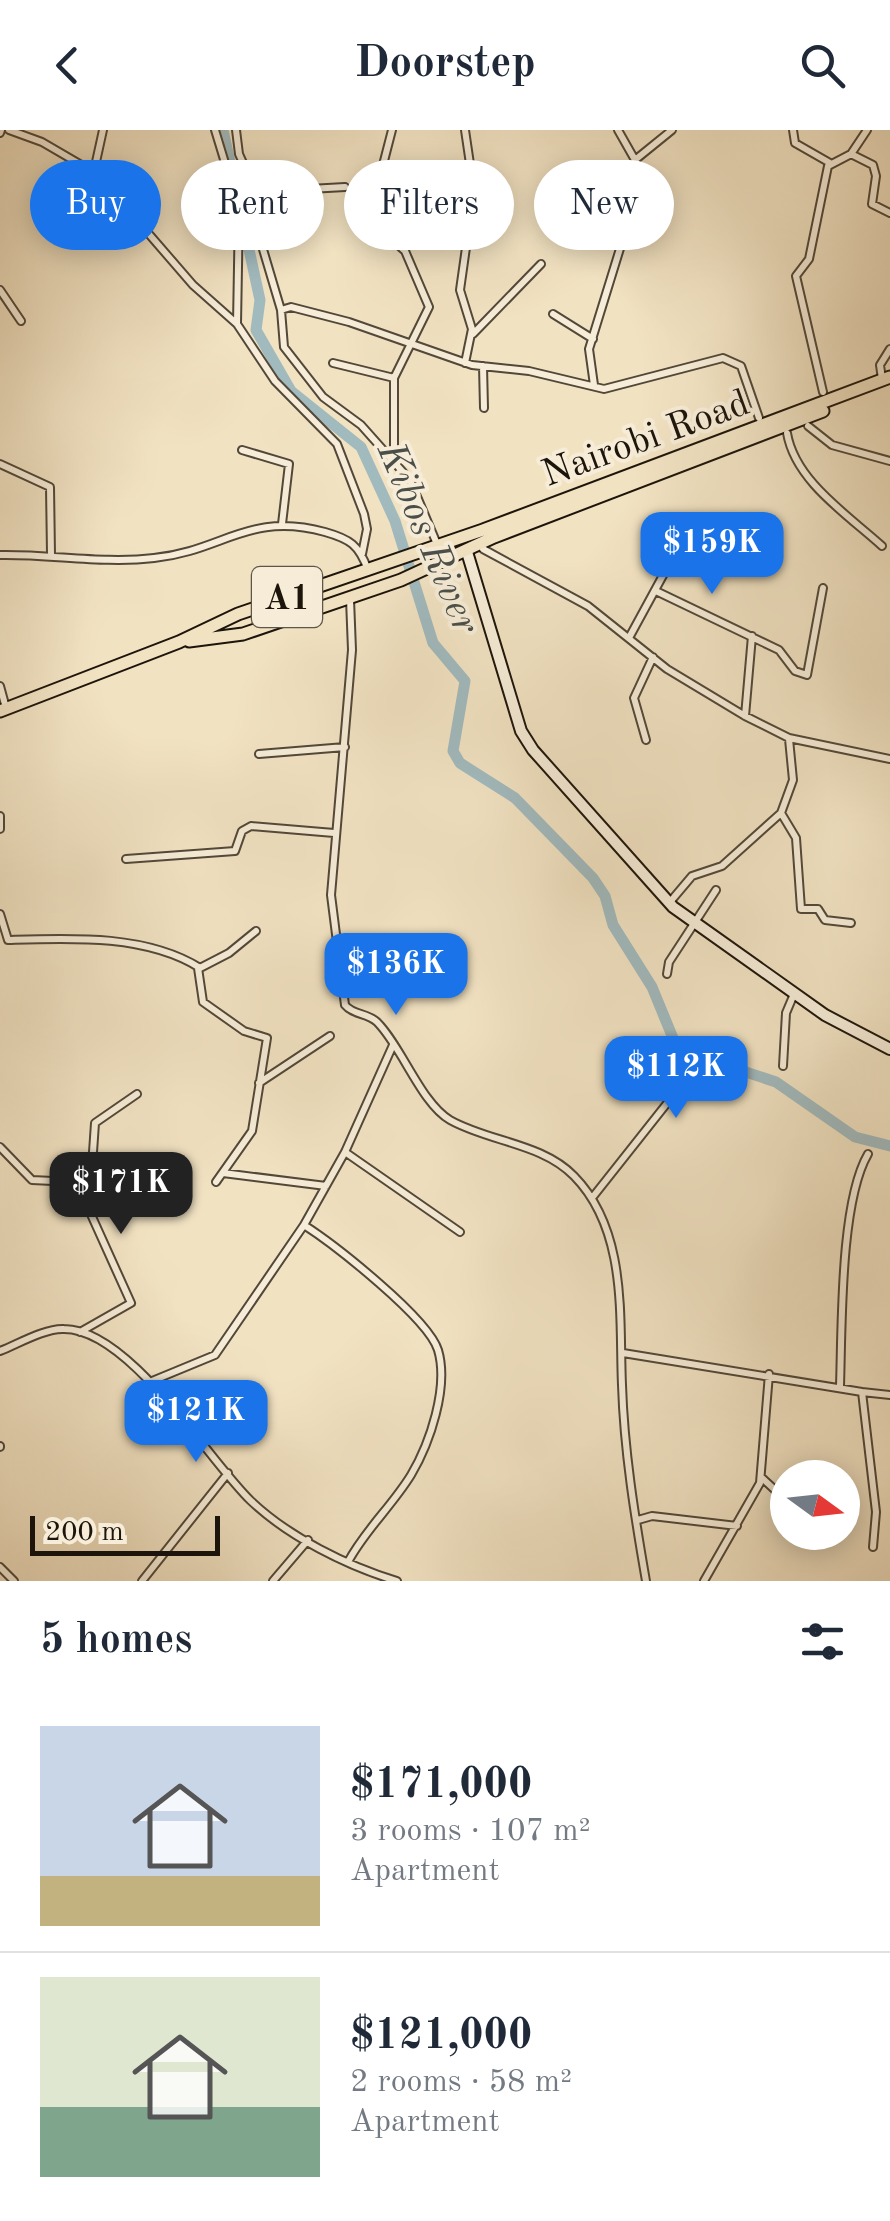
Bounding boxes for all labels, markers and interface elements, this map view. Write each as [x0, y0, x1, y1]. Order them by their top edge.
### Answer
icon: back [40, 38, 95, 93]
icon: search [795, 38, 850, 93]
text: Doorstep [354, 42, 536, 87]
chip: Buy [30, 160, 161, 250]
chip: Rent [181, 160, 324, 250]
chip: Filters [344, 160, 514, 250]
chip: New [534, 160, 674, 250]
street label: Nairobi Road [537, 385, 755, 495]
water label: Kibos River [368, 436, 485, 641]
pin: $159K [642, 512, 782, 597]
text: $159K [663, 528, 761, 560]
road number: A1 [252, 567, 322, 627]
pin: $136K [326, 933, 466, 1018]
text: $136K [347, 949, 445, 981]
pin: $112K [606, 1036, 746, 1121]
text: $112K [627, 1052, 725, 1084]
pin: $171K [51, 1152, 191, 1237]
text: $171K [72, 1168, 170, 1200]
pin: $121K [126, 1380, 266, 1465]
text: $121K [147, 1396, 245, 1428]
north arrow [770, 1460, 860, 1550]
map controls [770, 1460, 860, 1550]
scale bar [30, 1511, 220, 1556]
text: 200 m [45, 1519, 124, 1547]
icon: filters [795, 1614, 850, 1669]
text: 5 homes [40, 1620, 192, 1662]
text: $171,000 [350, 1765, 532, 1807]
icon: home [120, 1766, 240, 1886]
text: 3 rooms · 107 m² [350, 1816, 591, 1848]
text: Apartment [350, 1856, 500, 1888]
text: $121,000 [350, 2016, 532, 2058]
icon: home [120, 2017, 240, 2137]
text: 2 rooms · 58 m² [350, 2067, 572, 2099]
text: Apartment [350, 2107, 500, 2139]

